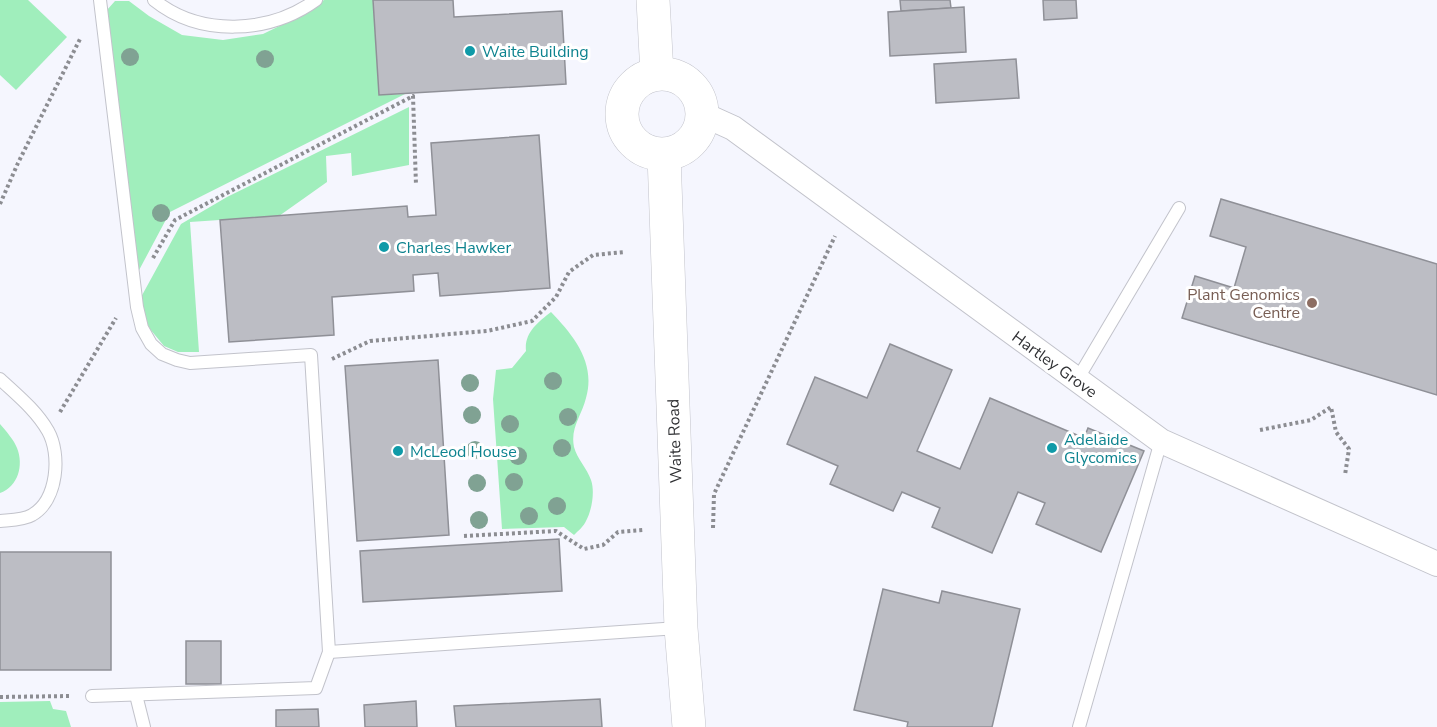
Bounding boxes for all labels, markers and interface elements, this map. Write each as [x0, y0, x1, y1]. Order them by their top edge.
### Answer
place label: Waite Building [482, 41, 589, 63]
marker: Waite Building [463, 44, 477, 58]
place label: Charles Hawker [396, 237, 511, 259]
marker: Charles Hawker [377, 240, 391, 254]
place label: Plant Genomics Centre [1187, 284, 1300, 324]
marker: Plant Genomics Centre [1305, 296, 1319, 310]
street label: Hartley Grove [1007, 326, 1102, 403]
street label: Waite Road [663, 398, 687, 483]
place label: Adelaide Glycomics [1064, 429, 1137, 469]
place label: McLeod House [410, 441, 517, 463]
marker: Adelaide Glycomics [1045, 441, 1059, 455]
marker: McLeod House [391, 444, 405, 458]

